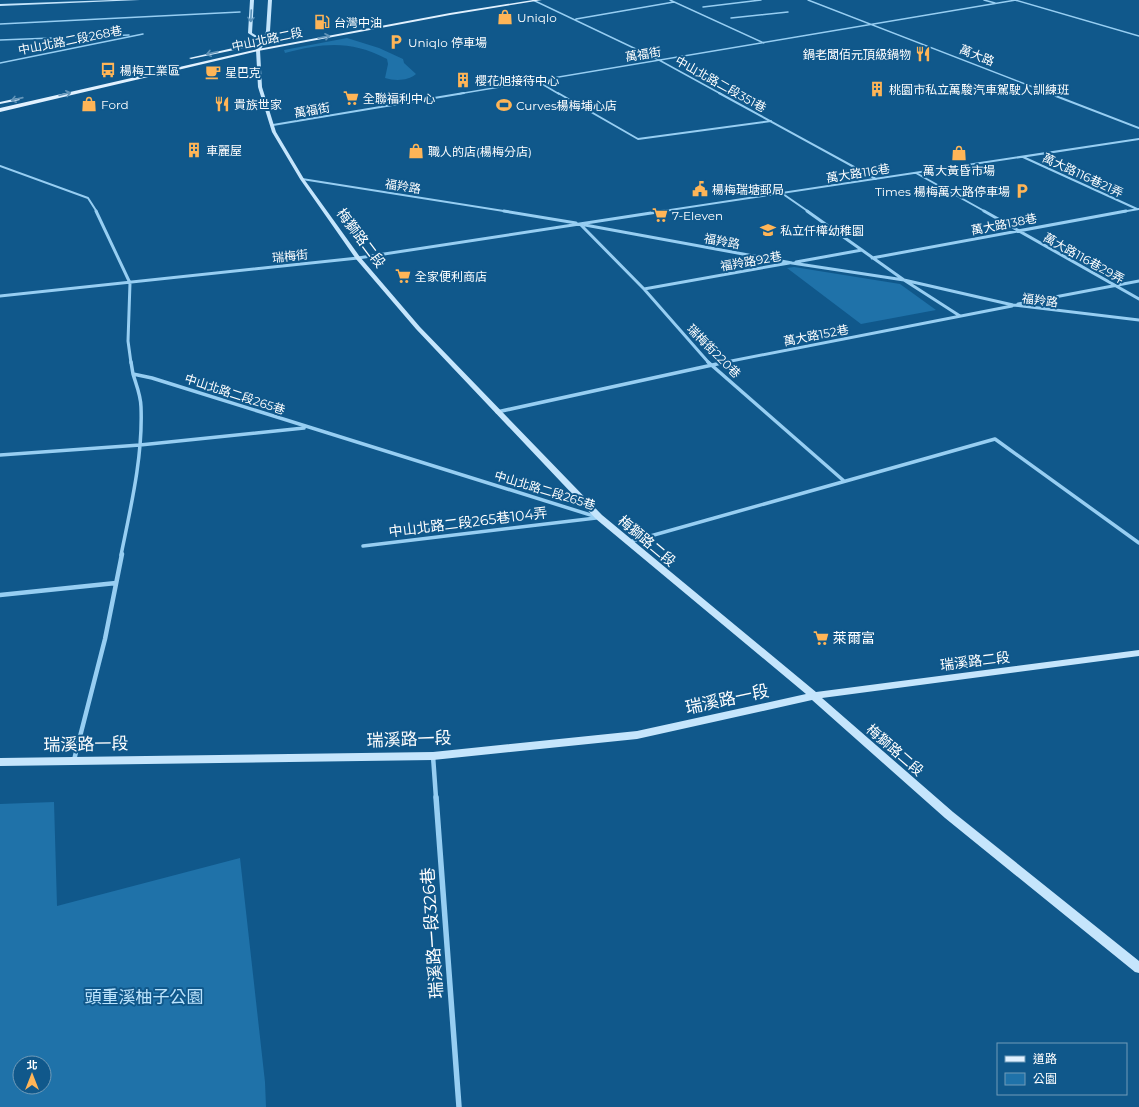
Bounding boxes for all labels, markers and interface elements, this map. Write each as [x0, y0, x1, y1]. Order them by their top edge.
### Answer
shop icon: Uniqlo [496, 8, 514, 26]
one-way arrow [247, 9, 254, 22]
place label: Uniqlo [517, 10, 557, 25]
fuel station icon: 台灣中油 [313, 13, 331, 31]
place label: 台灣中油 [334, 15, 382, 30]
street label: 中山北路二段268巷 [17, 23, 123, 57]
street label: 中山北路二段 [230, 24, 304, 54]
one-way arrow [317, 33, 330, 41]
parking icon: Uniqlo 停車場 [387, 33, 405, 51]
place label: Uniqlo 停車場 [408, 35, 487, 50]
street label: 萬大路 [957, 41, 997, 69]
street label: 萬福街 [624, 44, 662, 64]
restaurant icon: 鍋老闆佰元頂級鍋物 [914, 45, 932, 63]
place label: 鍋老闆佰元頂級鍋物 [803, 47, 911, 62]
one-way arrow [206, 50, 219, 58]
street label: 中山北路二段351巷 [673, 53, 769, 115]
bus stop icon: 楊梅工業區 [99, 61, 117, 79]
place label: 楊梅工業區 [120, 63, 180, 78]
cafe icon: 星巴克 [204, 63, 222, 81]
place label: 星巴克 [225, 65, 261, 80]
building icon: 櫻花旭接待中心 [454, 71, 472, 89]
place label: 櫻花旭接待中心 [475, 73, 559, 88]
building icon: 桃園市私立萬駿汽車駕駛人訓練班 [868, 80, 886, 98]
place label: 桃園市私立萬駿汽車駕駛人訓練班 [889, 82, 1069, 97]
supermarket icon: 全聯福利中心 [342, 89, 360, 107]
one-way arrow [58, 90, 71, 98]
place label: 全聯福利中心 [363, 91, 435, 106]
one-way arrow [11, 95, 24, 103]
shop icon: Ford [80, 95, 98, 113]
restaurant icon: 貴族世家 [213, 95, 231, 113]
sports icon: Curves楊梅埔心店 [495, 96, 513, 114]
place label: Ford [101, 97, 129, 112]
place label: 貴族世家 [234, 97, 282, 112]
place label: Curves楊梅埔心店 [516, 98, 617, 113]
street label: 萬福街 [293, 99, 331, 121]
building icon: 車麗屋 [185, 141, 203, 159]
shop icon: 職人的店(楊梅分店) [407, 142, 425, 160]
place label: 車麗屋 [206, 143, 242, 158]
place label: 職人的店(楊梅分店) [428, 144, 532, 159]
shop icon: 萬大黃昏市場 [950, 144, 968, 162]
street label: 萬大路116巷21弄 [1040, 150, 1126, 200]
street label: 萬大路116巷 [825, 161, 891, 185]
place label: 萬大黃昏市場 [923, 163, 995, 178]
street label: 福羚路 [384, 176, 422, 196]
public building icon: 楊梅瑞塘郵局 [691, 180, 709, 198]
place label: 楊梅瑞塘郵局 [712, 182, 784, 197]
parking icon: Times 楊梅萬大路停車場 [1013, 182, 1031, 200]
place label: Times 楊梅萬大路停車場 [875, 184, 1010, 199]
street label: 梅獅路二段 [333, 205, 389, 271]
supermarket icon: 7-Eleven [651, 206, 669, 224]
place label: 7-Eleven [672, 208, 723, 223]
street label: 萬大路138巷 [970, 210, 1038, 238]
school or university icon: 私立仟樺幼稚園 [759, 221, 777, 239]
place label: 私立仟樺幼稚園 [780, 223, 864, 238]
street label: 福羚路 [703, 230, 741, 252]
street label: 萬大路116巷29弄 [1041, 230, 1127, 286]
street label: 瑞梅街 [271, 247, 309, 265]
street label: 福羚路92巷 [719, 248, 783, 274]
supermarket icon: 全家便利商店 [394, 267, 412, 285]
place label: 全家便利商店 [415, 269, 487, 284]
street label: 福羚路 [1021, 290, 1059, 310]
street label: 瑞梅街220巷 [684, 321, 744, 381]
street label: 萬大路152巷 [782, 321, 850, 349]
street label: 中山北路二段265巷 [183, 371, 287, 417]
street label: 中山北路二段265巷 [493, 467, 597, 513]
street label: 中山北路二段265巷104弄 [388, 503, 548, 541]
street label: 梅獅路二段 [614, 512, 680, 570]
supermarket icon: 萊爾富 [812, 629, 830, 647]
place label: 萊爾富 [833, 629, 875, 647]
street label: 瑞溪路二段 [939, 648, 1011, 674]
street label: 瑞溪路一段 [683, 680, 771, 718]
street label: 梅獅路二段 [863, 720, 927, 780]
street label: 瑞溪路一段 [366, 728, 452, 750]
street label: 瑞溪路一段 [43, 733, 129, 755]
street label: 瑞溪路一段326巷 [417, 867, 447, 999]
park label: 頭重溪柚子公園 [85, 987, 204, 1007]
legend [997, 1043, 1127, 1095]
text: 道路 [1033, 1051, 1057, 1066]
north arrow [12, 1055, 52, 1095]
text: 北 [27, 1058, 38, 1072]
text: 公園 [1033, 1071, 1057, 1086]

